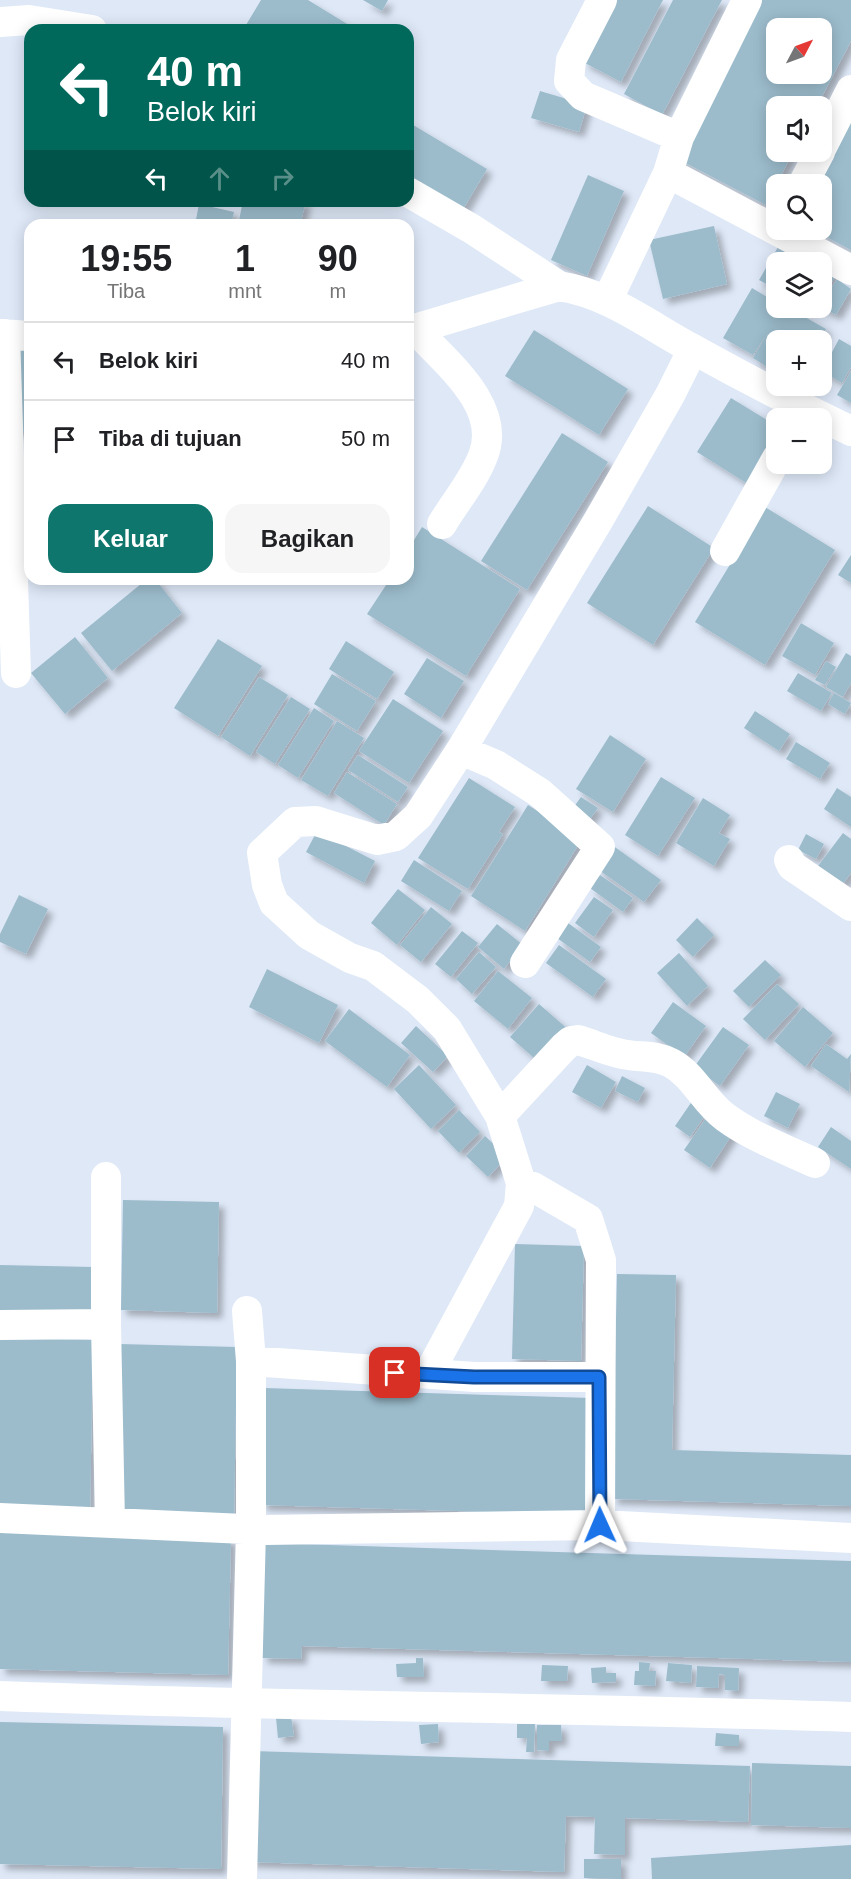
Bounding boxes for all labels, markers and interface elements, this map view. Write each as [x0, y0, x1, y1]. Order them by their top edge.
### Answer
north arrow [766, 18, 832, 84]
map controls [766, 18, 832, 474]
icon: left [48, 48, 126, 126]
text: 40 m [147, 48, 243, 95]
button: sound [766, 96, 832, 162]
text: Belok kiri [147, 97, 257, 127]
icon: left [140, 162, 173, 195]
icon: ahead [203, 162, 236, 195]
icon: right [266, 162, 299, 195]
button: search [766, 174, 832, 240]
text: 19:55 [80, 238, 172, 279]
text: 1 [235, 238, 255, 279]
text: 90 [318, 238, 358, 279]
button: layers [766, 252, 832, 318]
text: Tiba [107, 280, 145, 302]
text: mnt [228, 280, 262, 302]
text: m [329, 280, 346, 302]
button: + [766, 330, 832, 396]
icon: left [48, 345, 81, 378]
text: Belok kiri [99, 348, 198, 373]
text: 40 m [341, 348, 390, 373]
button: − [766, 408, 832, 474]
icon: arrive [48, 423, 81, 456]
text: Tiba di tujuan [99, 426, 242, 451]
text: 50 m [341, 426, 390, 451]
button: Keluar [48, 504, 213, 573]
button: Bagikan [225, 504, 390, 573]
pin [369, 1347, 420, 1398]
icon: arrive [378, 1356, 411, 1389]
position arrow [568, 1493, 632, 1557]

